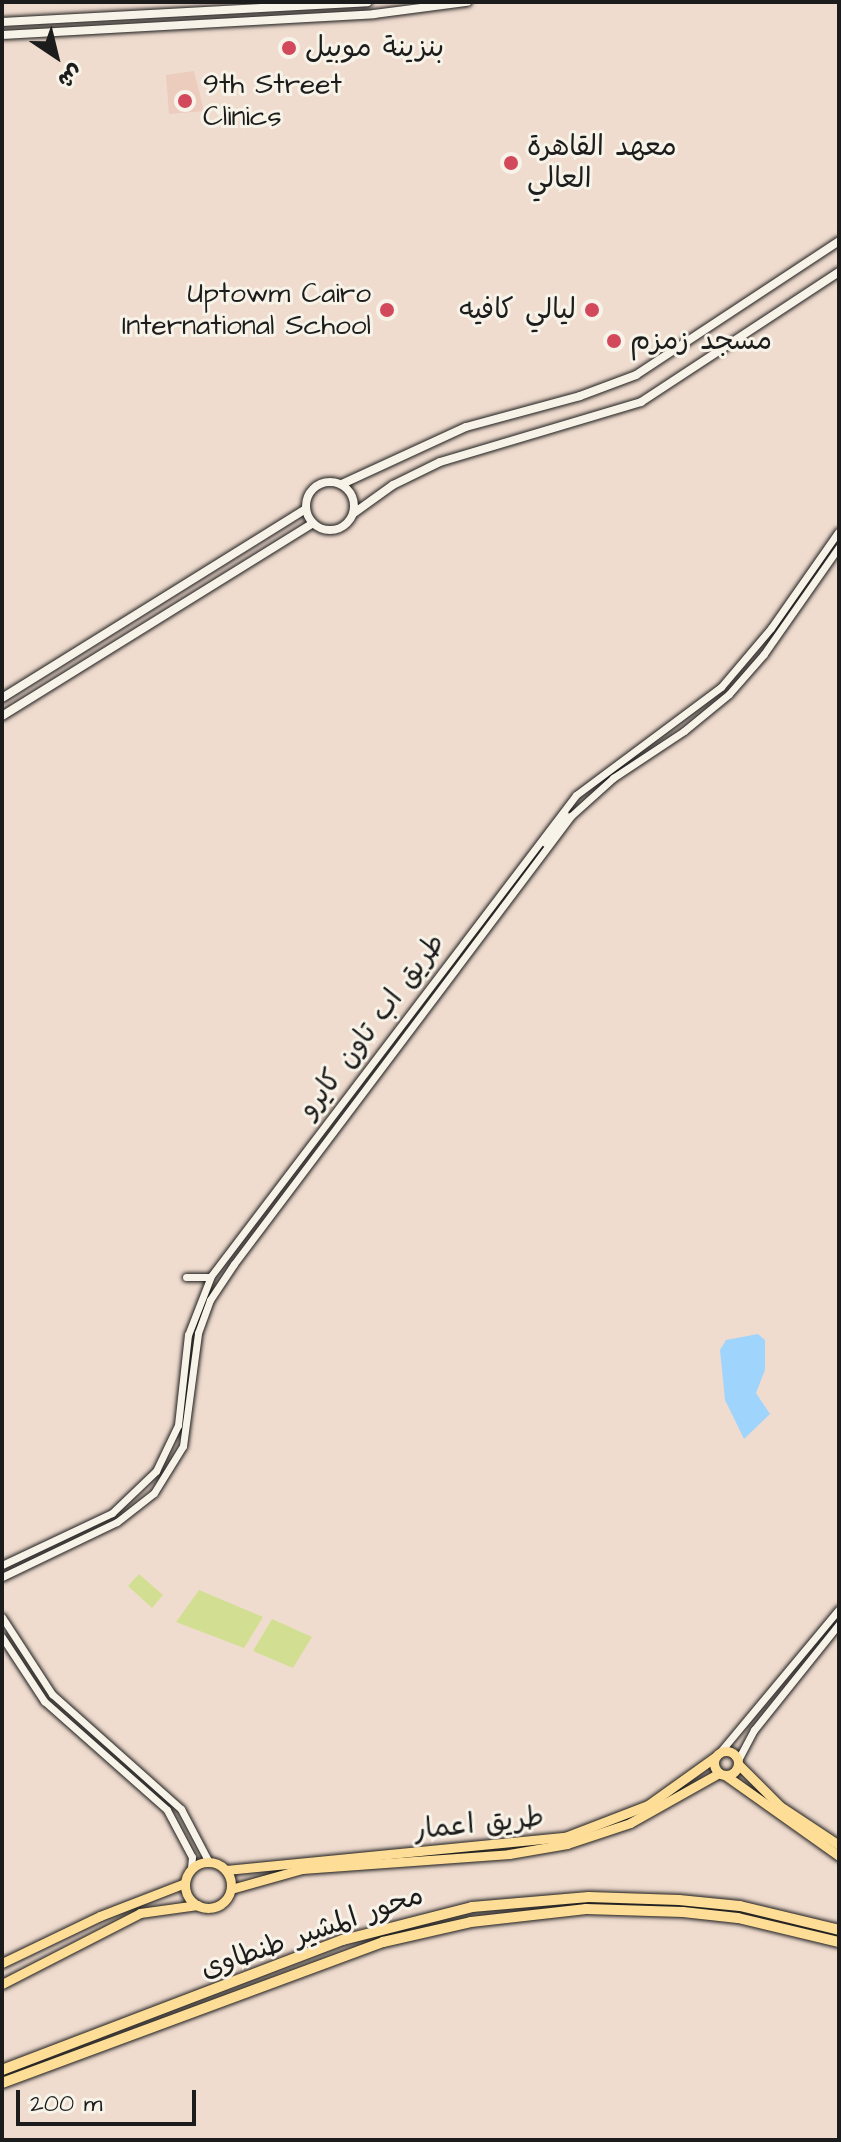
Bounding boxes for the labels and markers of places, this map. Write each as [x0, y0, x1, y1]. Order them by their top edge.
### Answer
place label: بنزينة موبيل [305, 31, 444, 65]
marker: بنزينة موبيل [280, 39, 298, 57]
place label: 9th Street Clinics [203, 68, 342, 134]
marker: 9th Street Clinics [174, 90, 196, 112]
place label: معهد القاهرة العالي [527, 130, 677, 196]
marker: معهد القاهرة العالي [502, 154, 520, 172]
place label: Uptowm Cairo International School [122, 277, 371, 343]
place label: ليالي كافيه [459, 293, 576, 327]
marker: Uptowm Cairo International School [378, 301, 396, 319]
marker: ليالي كافيه [583, 301, 601, 319]
place label: مسجد زمزم [630, 324, 772, 358]
marker: مسجد زمزم [605, 332, 623, 350]

